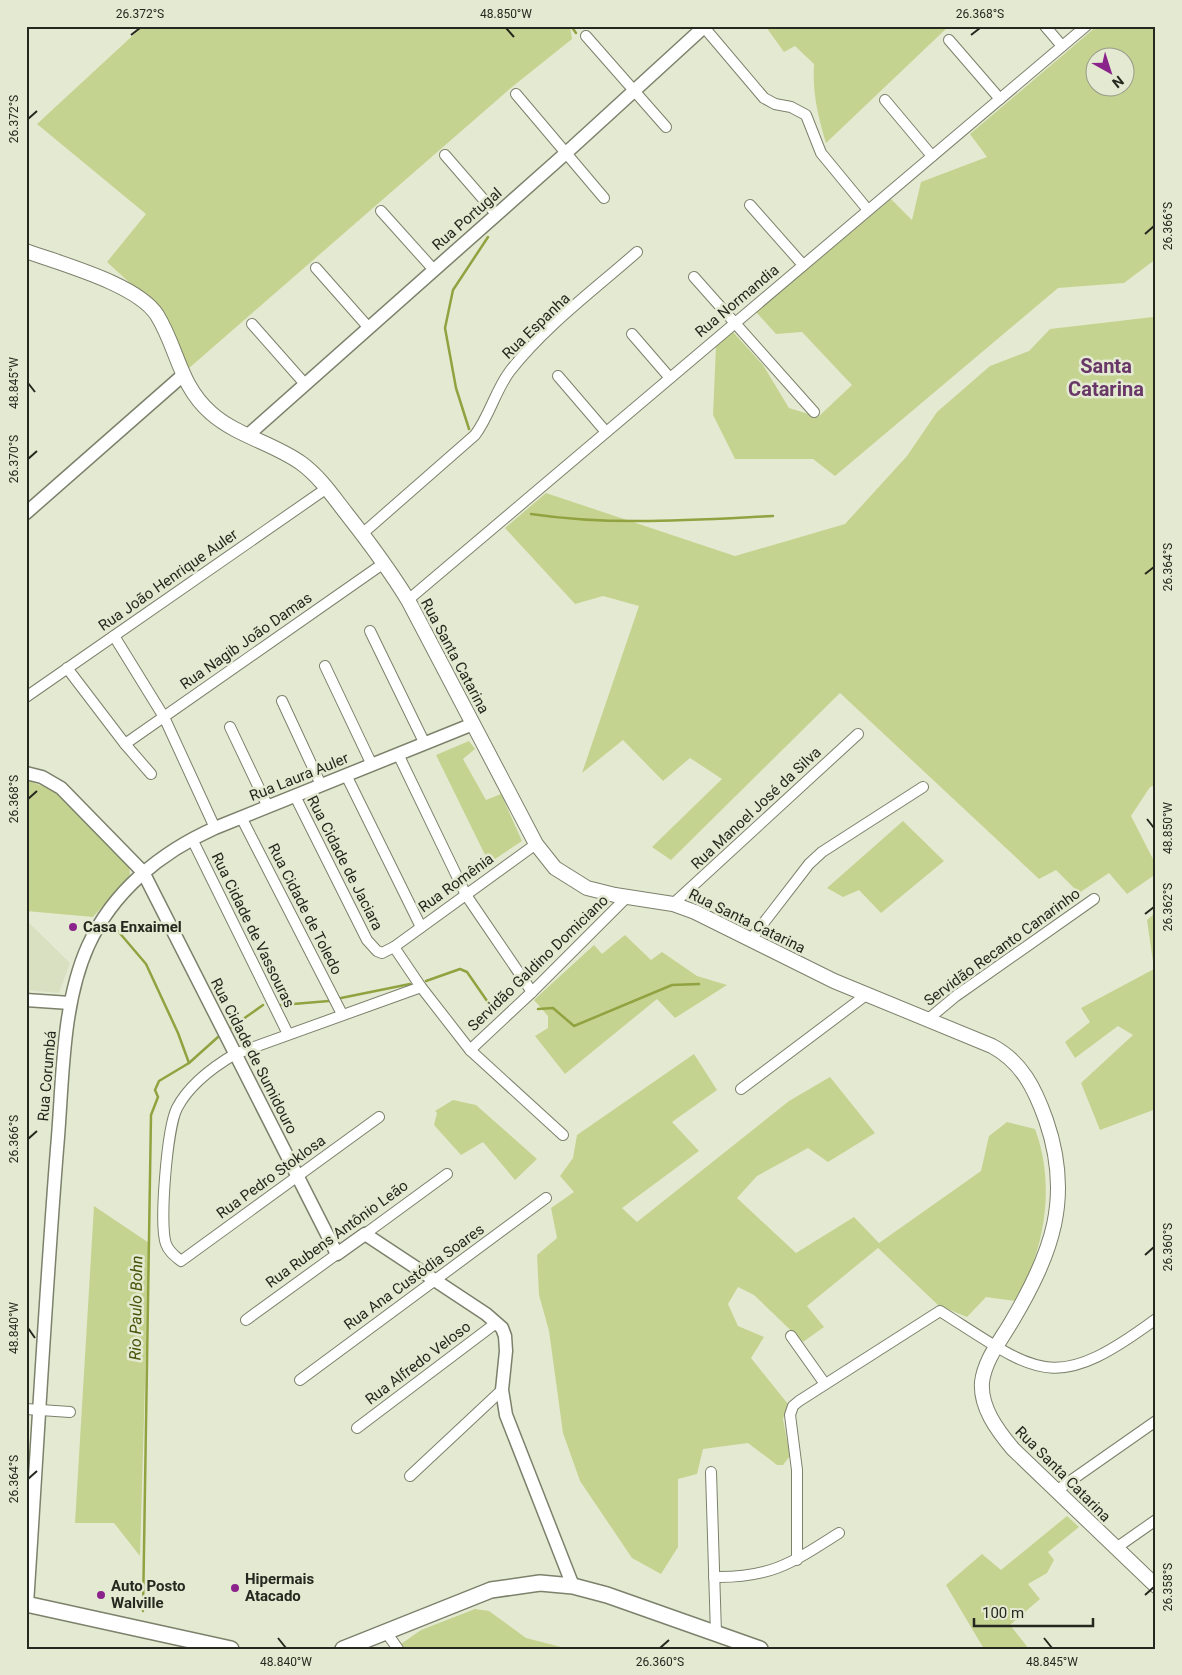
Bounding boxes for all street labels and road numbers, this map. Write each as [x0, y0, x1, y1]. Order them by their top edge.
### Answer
street label: Rua Portugal [429, 184, 505, 254]
street label: Rua Normandia [692, 261, 782, 341]
street label: Rua Espanha [498, 289, 574, 363]
street label: Rua João Henrique Auler [95, 525, 241, 635]
street label: Rua Nagib João Damas [177, 589, 315, 693]
street label: Rua Santa Catarina [417, 595, 493, 717]
street label: Rua Manoel José da Silva [687, 743, 825, 873]
street label: Rua Laura Auler [247, 749, 351, 805]
street label: Rua Cidade de Jaciara [303, 793, 387, 933]
street label: Rua Cidade de Toledo [264, 840, 346, 978]
street label: Rua Cidade de Vassouras [208, 850, 298, 1010]
street label: Rua Romênia [415, 850, 497, 916]
street label: Servidão Recanto Canarinho [920, 884, 1084, 1010]
street label: Rua Santa Catarina [686, 885, 808, 957]
street label: Servidão Galdino Domiciano [464, 891, 612, 1035]
street label: Rua Cidade de Sumidouro [207, 975, 301, 1137]
street label: Rua Corumbá [34, 1030, 60, 1122]
street label: Rua Pedro Stoklosa [213, 1131, 329, 1223]
street label: Rua Rubens Antônio Leão [262, 1176, 412, 1292]
street label: Rua Ana Custódia Soares [340, 1220, 488, 1334]
street label: Rua Alfredo Veloso [362, 1317, 474, 1409]
street label: Rua Santa Catarina [1011, 1422, 1115, 1526]

